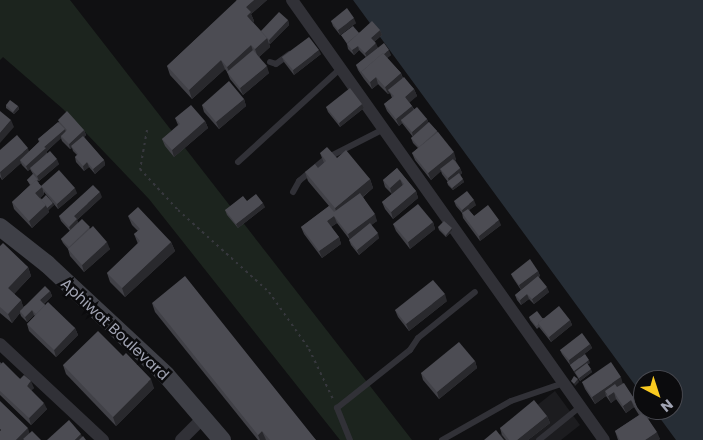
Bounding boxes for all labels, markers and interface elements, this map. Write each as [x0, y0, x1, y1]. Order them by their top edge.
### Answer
street label: Aphiwat Boulevard [57, 274, 173, 384]
north arrow [633, 370, 683, 420]
text: N [657, 395, 677, 417]

